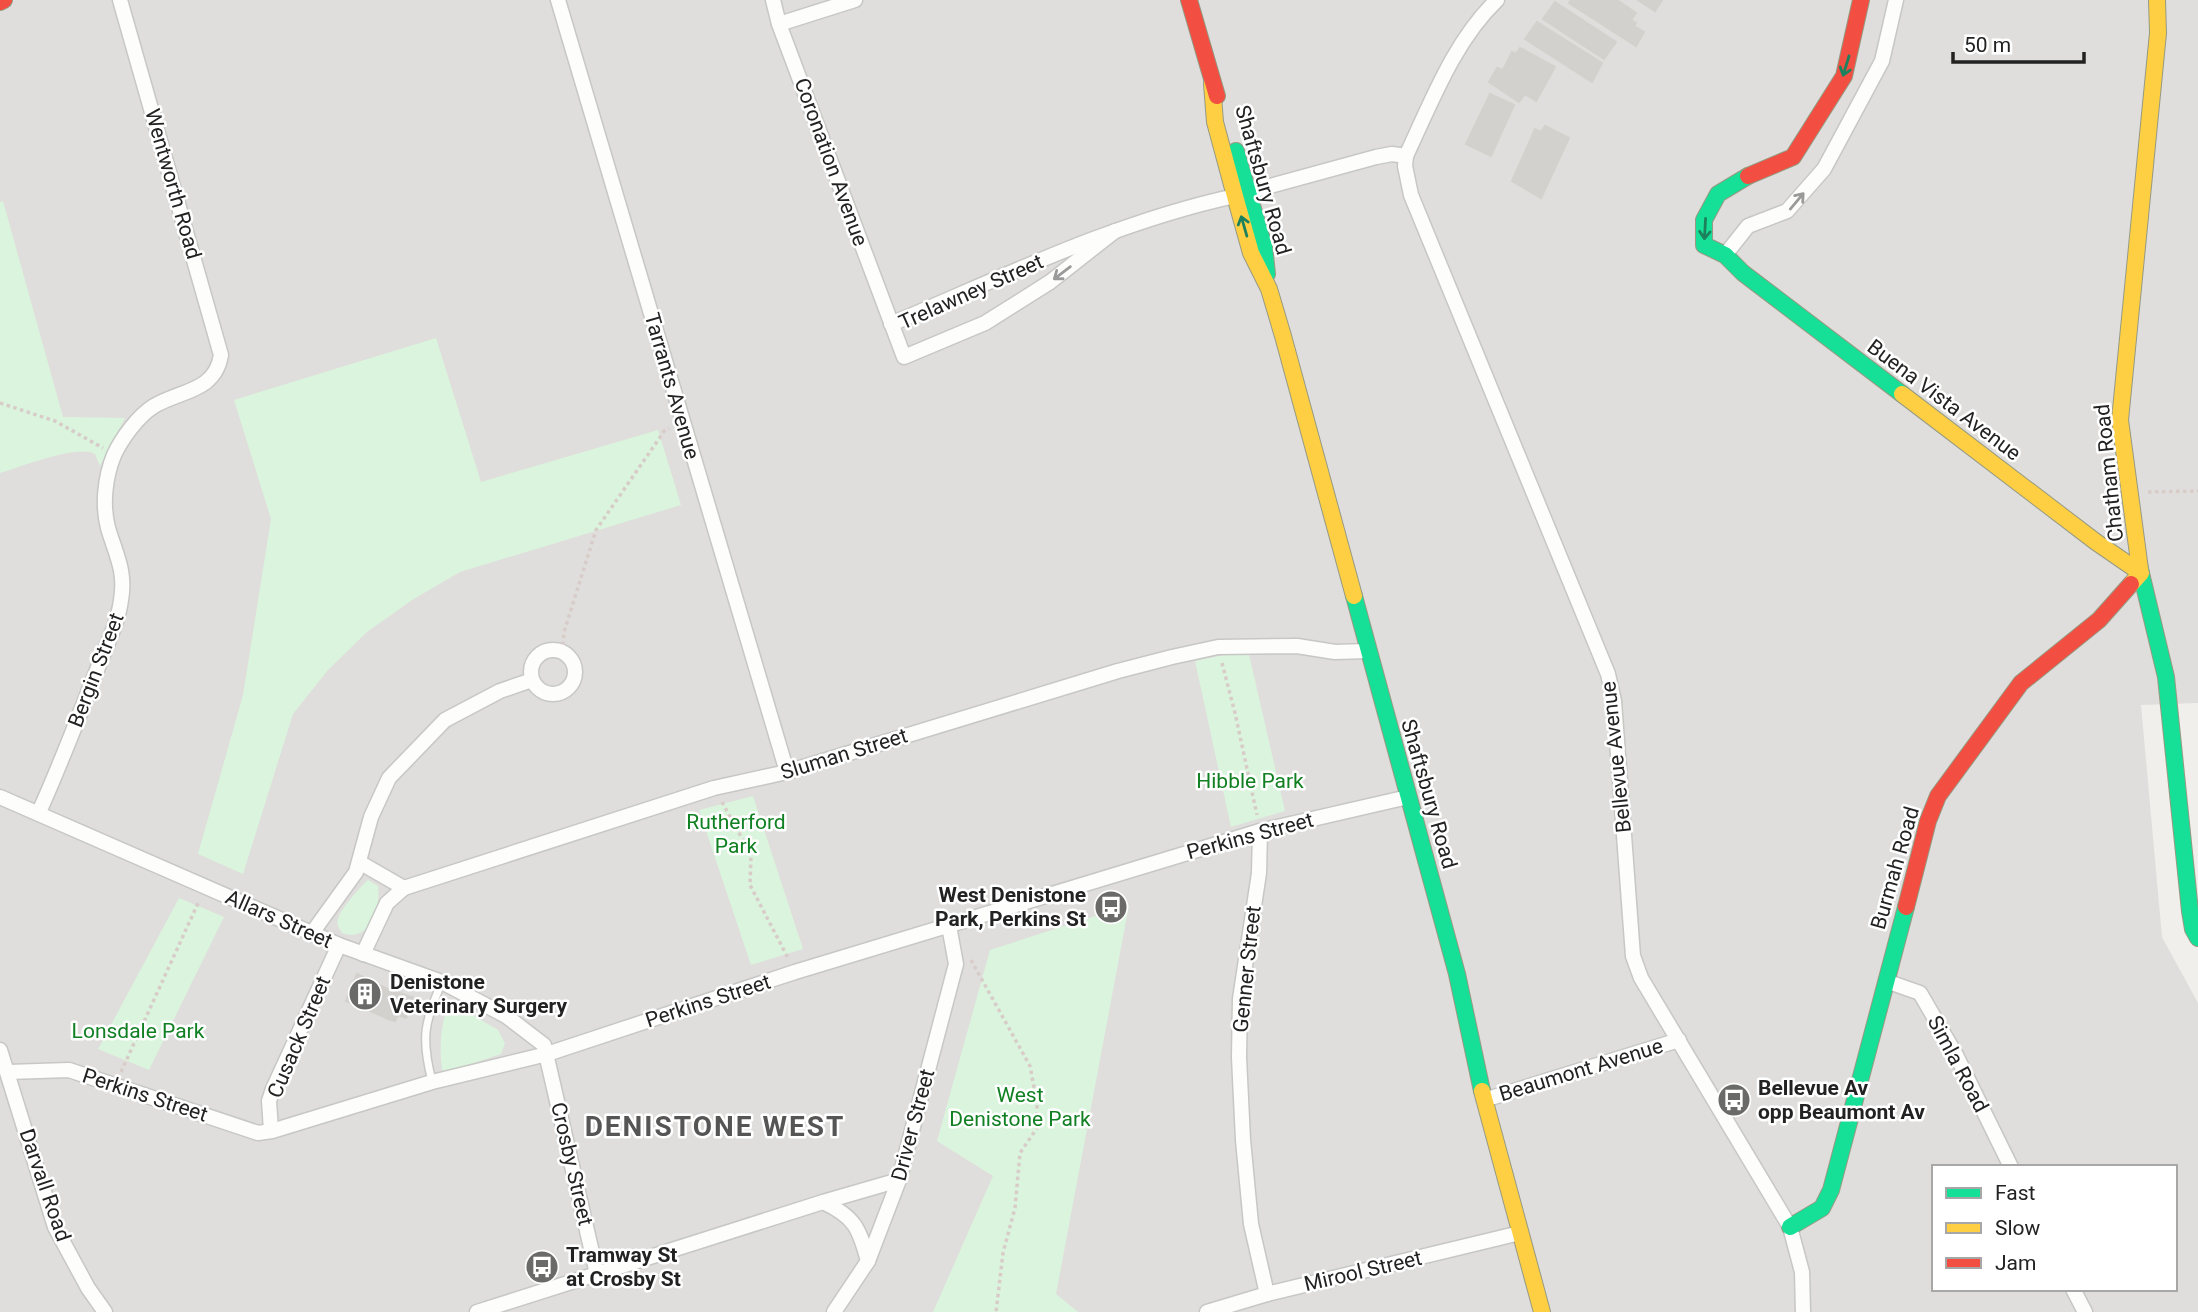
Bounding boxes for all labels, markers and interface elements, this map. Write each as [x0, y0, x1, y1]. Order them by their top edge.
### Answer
scale bar [1953, 21, 2084, 65]
text: 50 m [1964, 33, 2011, 57]
one-way arrow [1838, 55, 1851, 77]
street label: Coronation Avenue [789, 75, 873, 249]
street label: Shaftsbury Road [1230, 102, 1296, 258]
street label: Wentworth Road [140, 106, 206, 262]
one-way arrow [1789, 192, 1805, 210]
one-way arrow [1236, 215, 1249, 237]
one-way arrow [1698, 217, 1711, 240]
street label: Trelawney Street [895, 249, 1047, 335]
one-way arrow [1053, 266, 1071, 281]
street label: Tarrants Avenue [640, 310, 704, 462]
street label: Buena Vista Avenue [1863, 335, 2025, 465]
street label: Chatham Road [2090, 403, 2128, 543]
street label: Bergin Street [63, 609, 129, 730]
street label: Bellevue Avenue [1596, 680, 1636, 834]
street label: Shaftsbury Road [1396, 716, 1462, 872]
street label: Sluman Street [778, 723, 910, 785]
park label: Hibble Park [1196, 769, 1304, 793]
street label: Burmah Road [1866, 804, 1924, 932]
street label: Perkins Street [1184, 808, 1316, 864]
park label: Rutherford Park [686, 810, 786, 858]
place label: West Denistone Park, Perkins St [935, 883, 1086, 931]
street label: Allars Street [222, 885, 336, 953]
bus stop icon: West Denistone Park, Perkins St [1092, 888, 1130, 926]
street label: Genner Street [1228, 904, 1266, 1034]
street label: Perkins Street [642, 969, 774, 1033]
place label: Denistone Veterinary Surgery [390, 970, 567, 1018]
street label: Cusack Street [263, 972, 335, 1101]
building icon: Denistone Veterinary Surgery [346, 975, 384, 1013]
street label: Simla Road [1923, 1012, 1993, 1116]
park label: Lonsdale Park [72, 1019, 205, 1043]
street label: Beaumont Avenue [1496, 1034, 1666, 1106]
street label: Perkins Street [79, 1063, 211, 1127]
street label: Driver Street [887, 1066, 939, 1184]
place label: Bellevue Av opp Beaumont Av [1758, 1076, 1925, 1124]
bus stop icon: Bellevue Av opp Beaumont Av [1715, 1081, 1753, 1119]
park label: West Denistone Park [949, 1083, 1091, 1131]
street label: Crosby Street [546, 1100, 598, 1228]
district label: DENISTONE WEST [585, 1110, 845, 1143]
street label: Darvall Road [15, 1126, 75, 1244]
legend [1932, 1165, 2177, 1291]
text: Fast [1995, 1181, 2036, 1205]
text: Slow [1995, 1216, 2041, 1240]
place label: Tramway St at Crosby St [566, 1243, 681, 1291]
street label: Mirool Street [1302, 1246, 1424, 1296]
bus stop icon: Tramway St at Crosby St [523, 1248, 561, 1286]
text: Jam [1995, 1251, 2036, 1275]

